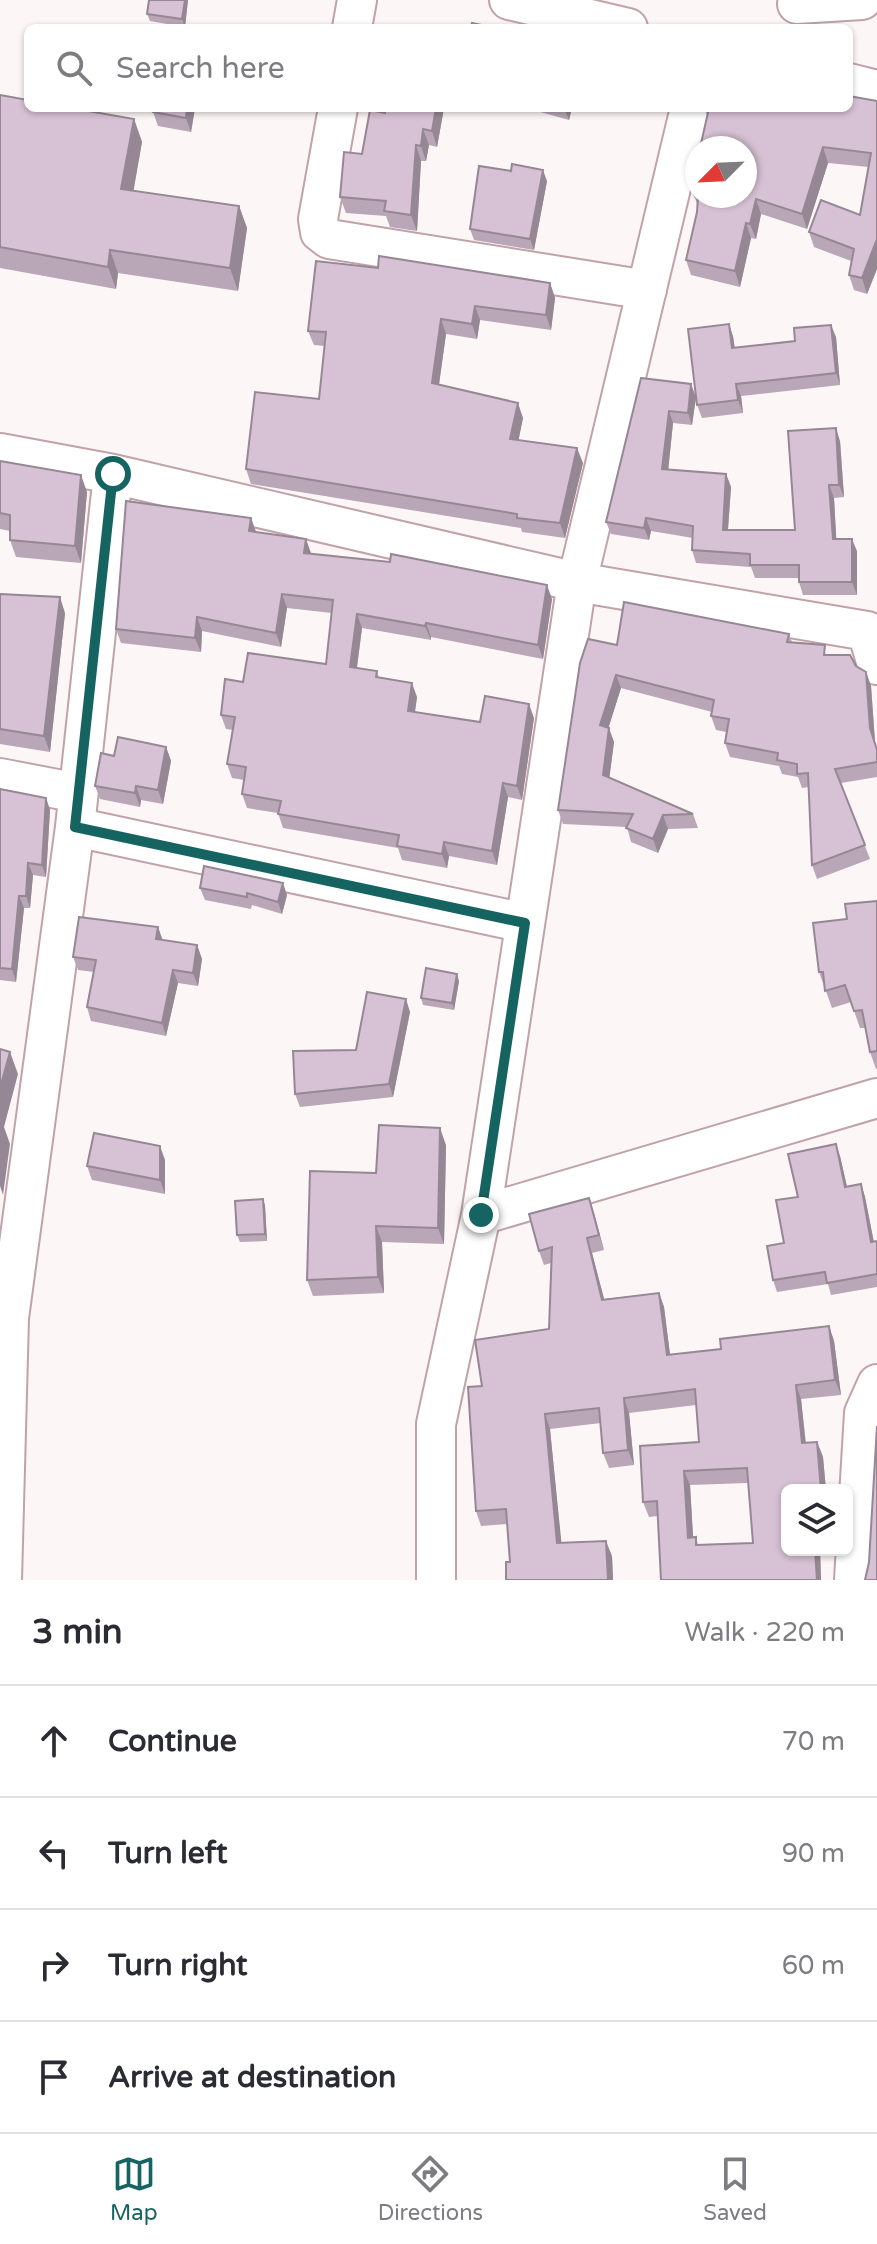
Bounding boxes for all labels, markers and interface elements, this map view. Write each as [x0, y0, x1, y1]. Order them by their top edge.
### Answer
search box [24, 24, 853, 112]
icon: search [52, 46, 96, 90]
text: Search here [116, 50, 285, 87]
north arrow [685, 136, 757, 208]
route start [95, 456, 131, 492]
route end [463, 1197, 499, 1233]
map controls [781, 1484, 853, 1556]
button: layers [781, 1484, 853, 1556]
text: 3 min [32, 1612, 123, 1653]
text: Walk · 220 m [685, 1617, 845, 1648]
icon: ahead [32, 1719, 76, 1763]
text: Continue [108, 1723, 237, 1760]
text: 70 m [782, 1726, 845, 1757]
icon: left [32, 1831, 76, 1875]
text: Turn left [108, 1835, 227, 1872]
text: 90 m [782, 1838, 845, 1869]
icon: right [32, 1943, 76, 1987]
text: Turn right [108, 1947, 248, 1984]
text: 60 m [782, 1950, 845, 1981]
icon: arrive [32, 2055, 76, 2099]
text: Arrive at destination [108, 2059, 396, 2096]
tab: Map [110, 2152, 158, 2226]
tab: Directions [378, 2152, 483, 2226]
tab: Saved [703, 2152, 767, 2226]

